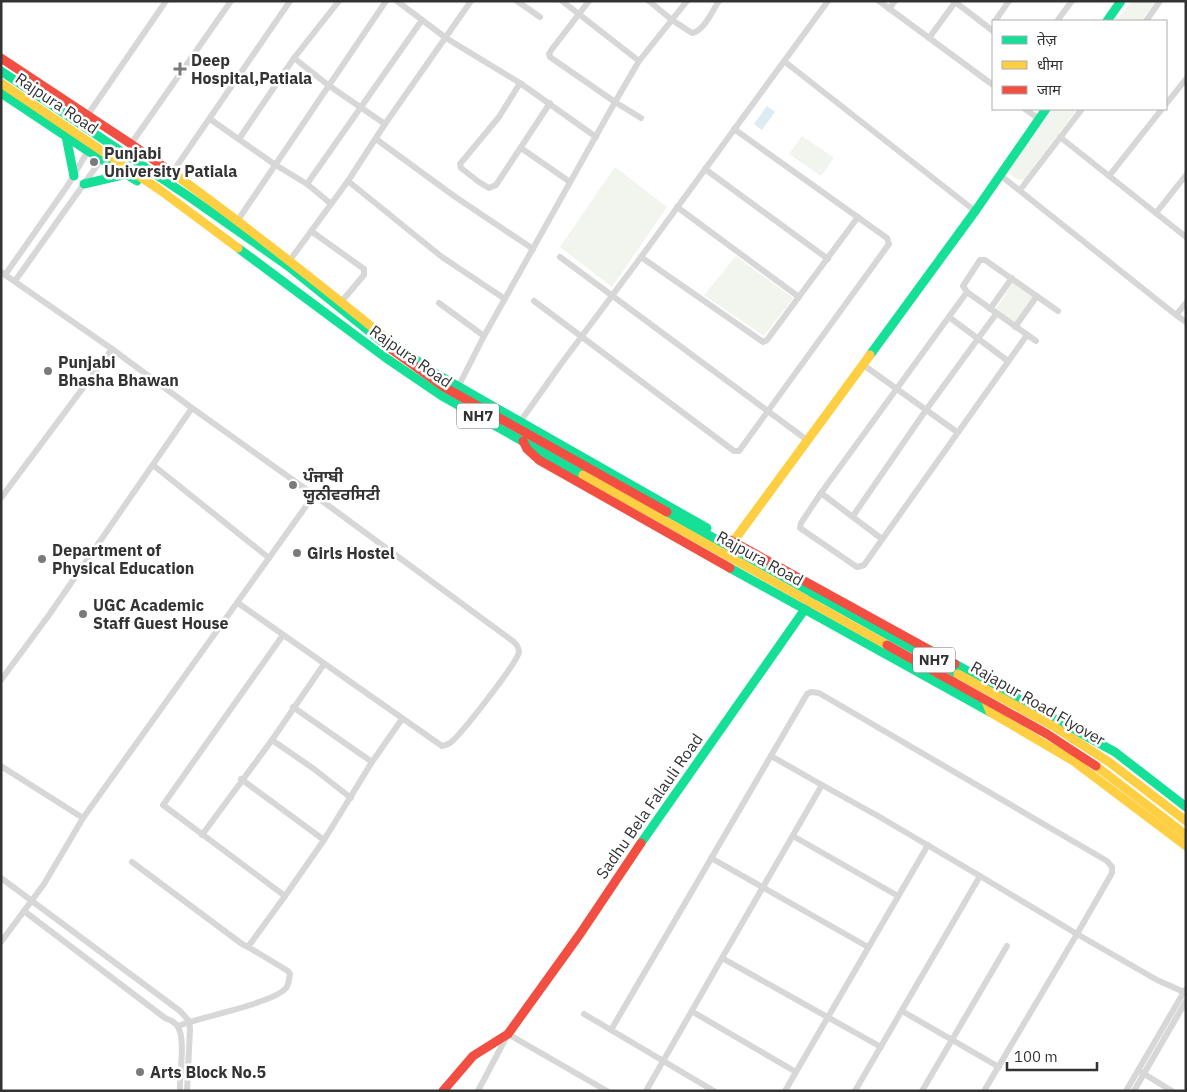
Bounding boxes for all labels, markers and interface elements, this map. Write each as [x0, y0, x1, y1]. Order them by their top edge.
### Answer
legend [992, 20, 1167, 110]
text: तेज़ [1037, 30, 1058, 49]
place label: Deep Hospital,Patiala [191, 50, 312, 88]
text: धीमा [1037, 55, 1064, 74]
marker: Deep Hospital,Patiala [173, 62, 187, 76]
street label: Rajpura Road [12, 68, 102, 138]
text: जाम [1037, 80, 1062, 99]
place label: Punjabi University Patiala [104, 143, 237, 181]
marker: Punjabi University Patiala [88, 156, 100, 168]
street label: Rajpura Road [366, 320, 456, 392]
place label: Punjabi Bhasha Bhawan [58, 352, 179, 390]
marker: Punjabi Bhasha Bhawan [42, 365, 54, 377]
road number: NH7 [457, 404, 499, 428]
place label: ਪੰਜਾਬੀ ਯੂਨੀਵਰਸਿਟੀ [302, 466, 380, 505]
marker: ਪੰਜਾਬੀ ਯੂਨੀਵਰਸਿਟੀ [287, 479, 299, 491]
street label: Rajpura Road [713, 526, 807, 590]
place label: Department of Physical Education [52, 540, 194, 578]
place label: Girls Hostel [307, 543, 395, 563]
marker: Girls Hostel [291, 547, 303, 559]
marker: Department of Physical Education [36, 553, 48, 565]
place label: UGC Academic Staff Guest House [93, 595, 229, 633]
marker: UGC Academic Staff Guest House [77, 608, 89, 620]
road number: NH7 [913, 648, 955, 672]
street label: Rajapur Road Flyover [967, 656, 1109, 750]
street label: Sadhu Bela Falauli Road [591, 730, 707, 882]
scale bar [1007, 1040, 1097, 1072]
text: 100 m [1014, 1047, 1058, 1066]
place label: Arts Block No.5 [150, 1062, 267, 1082]
marker: Arts Block No.5 [134, 1066, 146, 1078]

